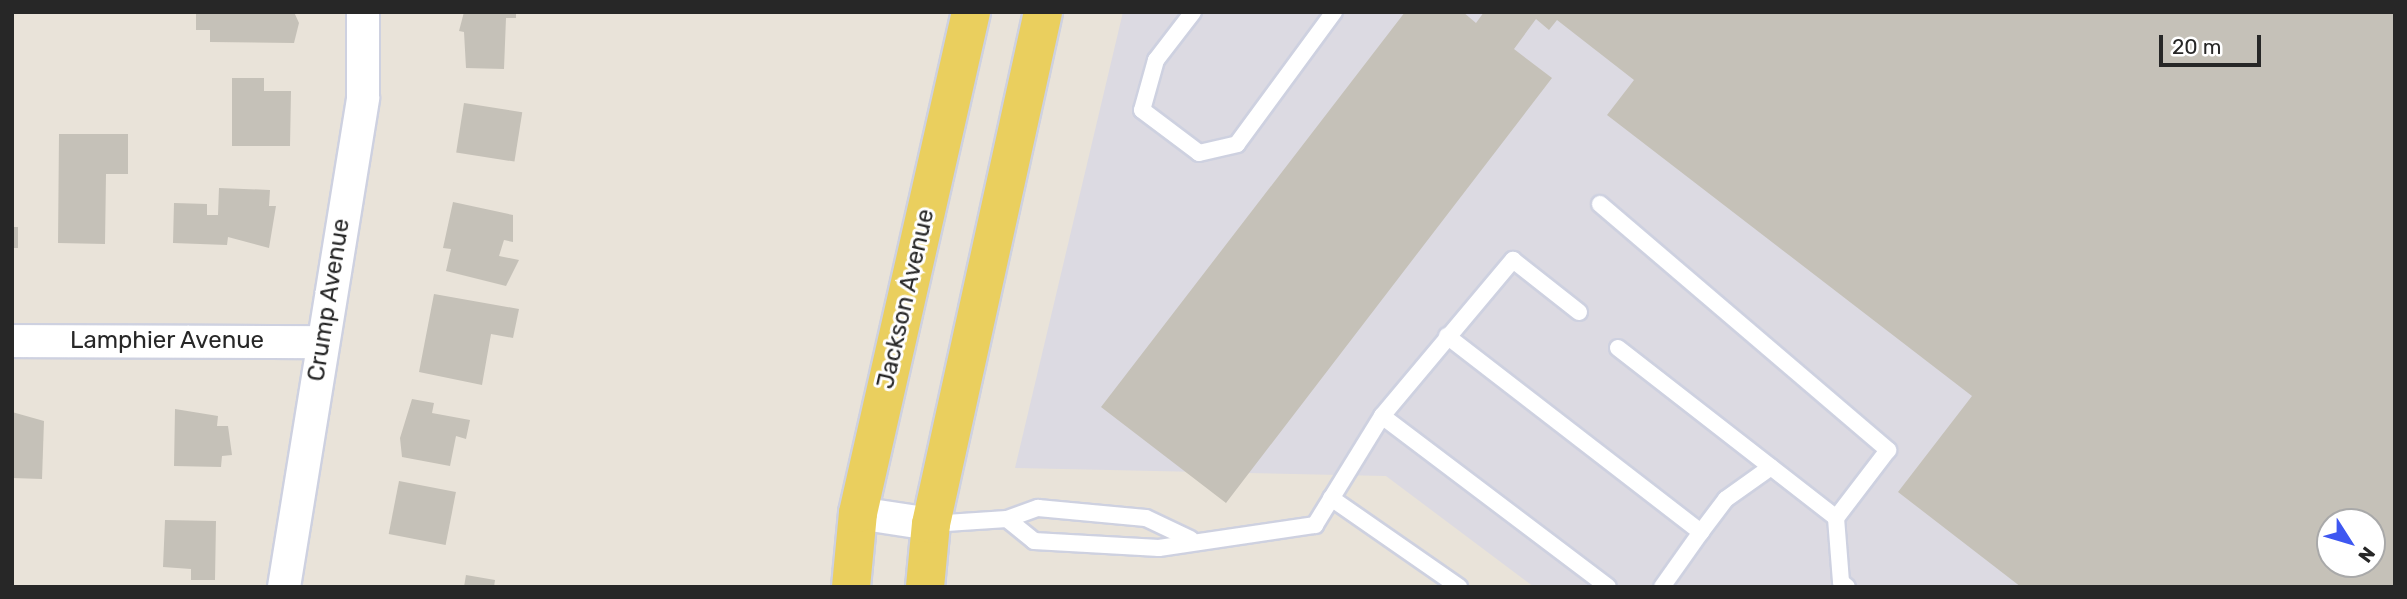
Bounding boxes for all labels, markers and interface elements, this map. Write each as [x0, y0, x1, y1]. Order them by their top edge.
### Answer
scale bar [2162, 21, 2264, 65]
text: 20 m [2172, 34, 2221, 59]
street label: Jackson Avenue [871, 206, 941, 392]
street label: Crump Avenue [302, 216, 356, 384]
street label: Lamphier Avenue [69, 327, 265, 355]
north arrow [2316, 508, 2386, 578]
text: N [2353, 542, 2380, 567]

